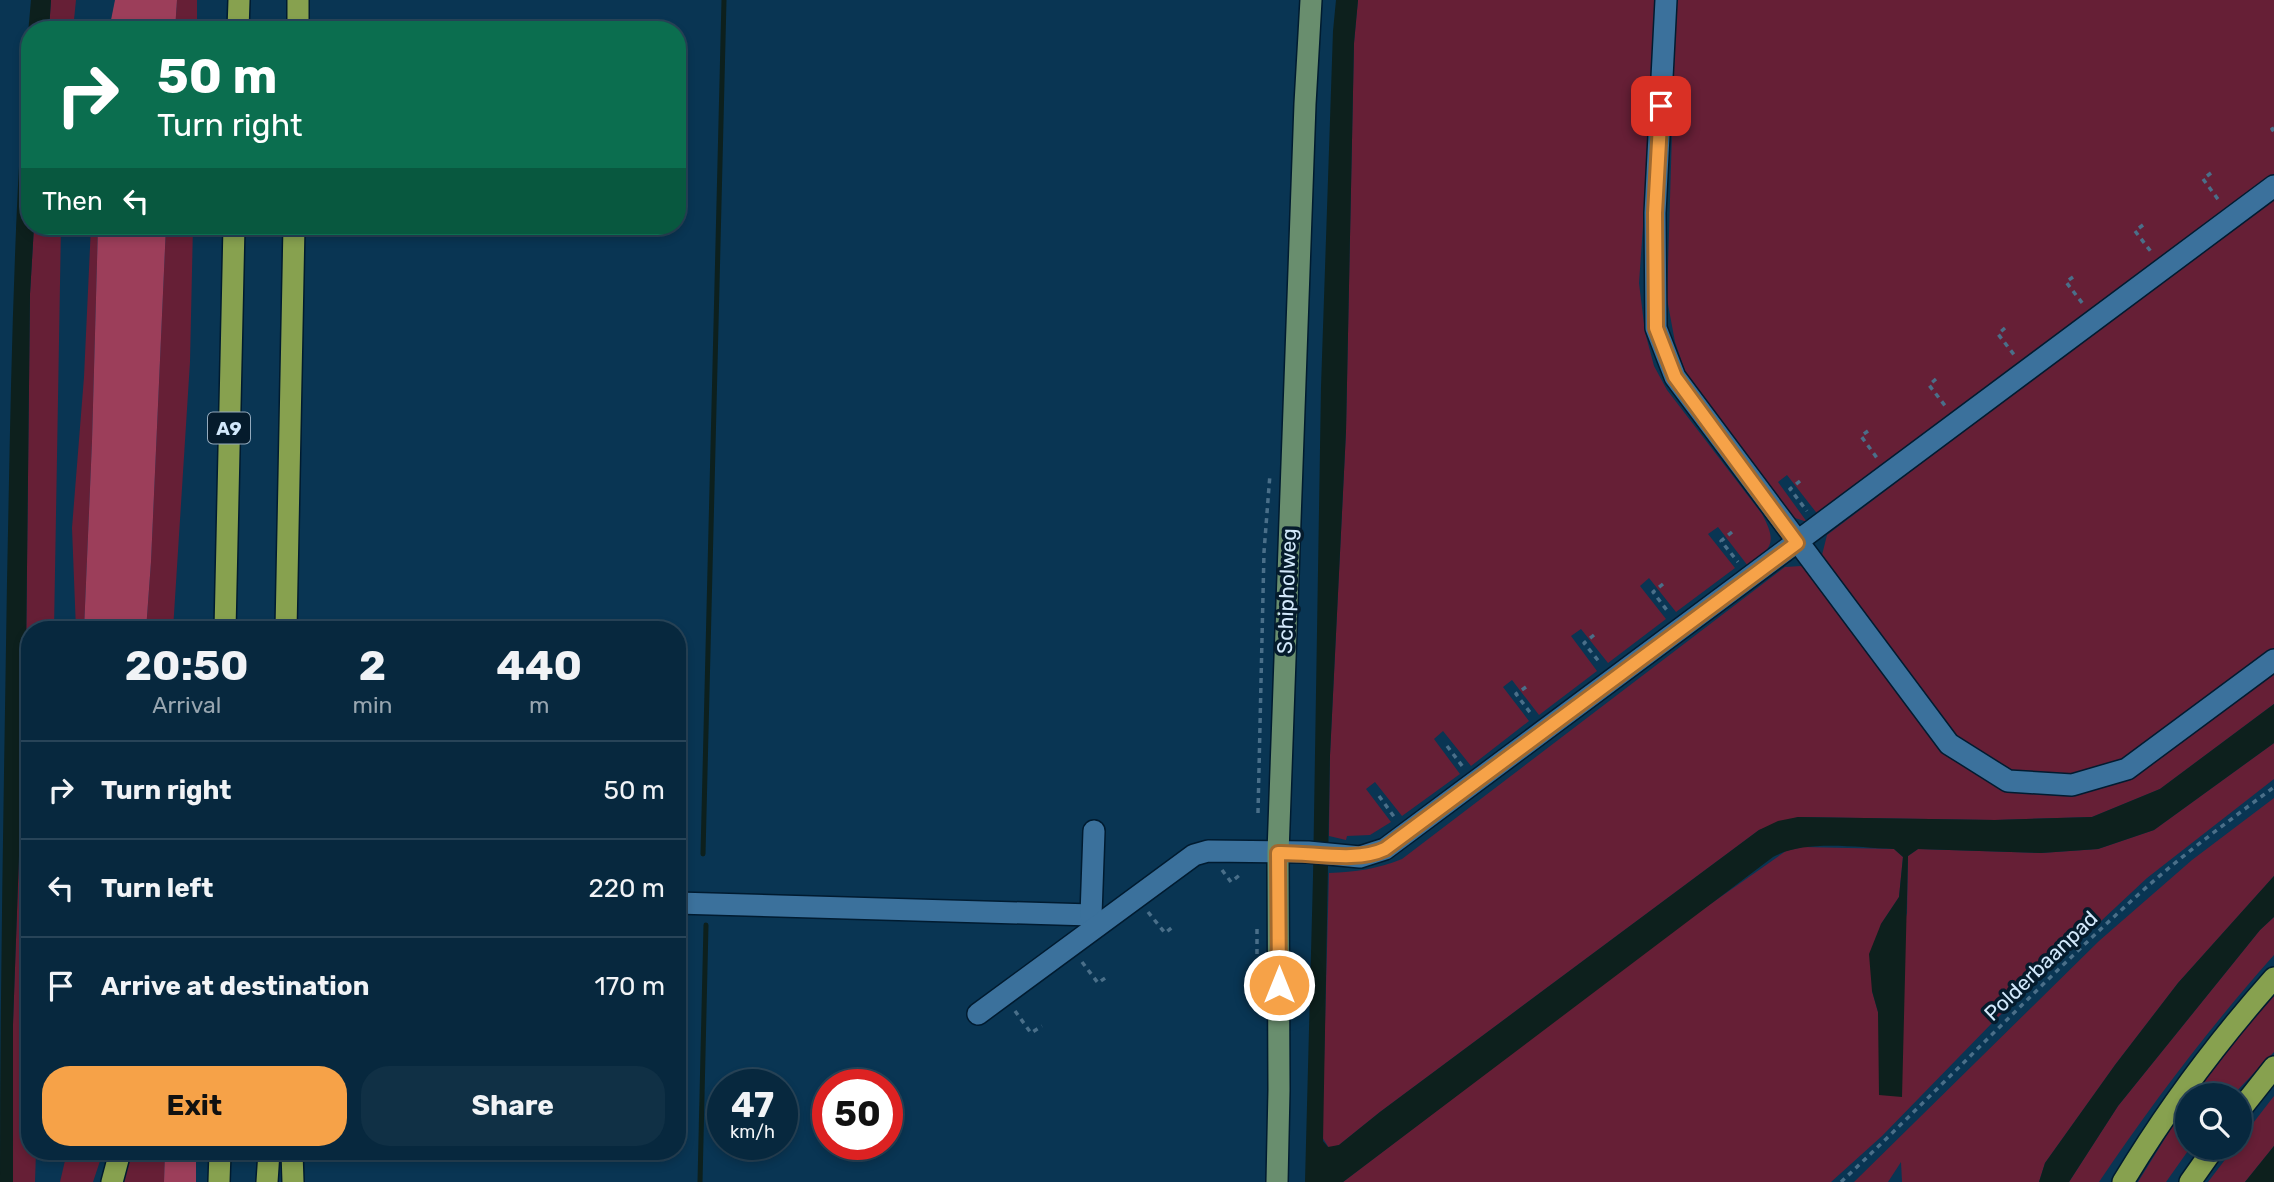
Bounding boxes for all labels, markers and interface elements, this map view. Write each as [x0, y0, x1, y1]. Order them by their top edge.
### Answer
text: 50 m [157, 47, 277, 105]
icon: right [42, 49, 133, 140]
pin [1631, 76, 1691, 136]
icon: arrive [1642, 87, 1680, 125]
text: Turn right [157, 106, 302, 144]
icon: left [117, 182, 155, 220]
text: Then [42, 186, 103, 217]
road number: A9 [208, 412, 250, 444]
street label: Schipholweg [1272, 528, 1301, 654]
text: 20:50 [125, 641, 249, 691]
text: 2 [359, 641, 386, 691]
text: 440 [496, 641, 582, 691]
text: Arrival [152, 691, 221, 719]
text: min [352, 691, 392, 719]
text: m [529, 691, 549, 719]
icon: right [42, 771, 80, 809]
text: Turn right [101, 775, 231, 806]
text: 50 m [604, 775, 665, 806]
icon: left [42, 869, 80, 907]
text: Turn left [101, 873, 213, 904]
text: 220 m [588, 873, 665, 904]
street label: Polderbaanpad [1979, 905, 2102, 1026]
position arrow [1242, 948, 1316, 1022]
icon: arrive [42, 967, 80, 1005]
text: Arrive at destination [101, 971, 369, 1002]
text: 170 m [595, 971, 665, 1002]
button: Exit [42, 1066, 347, 1146]
button: Share [361, 1066, 665, 1146]
speed limit sign: 50 [812, 1069, 903, 1160]
map controls [2175, 1083, 2252, 1160]
button: search [2175, 1083, 2252, 1160]
text: 47 [731, 1084, 774, 1126]
text: km/h [730, 1121, 775, 1143]

